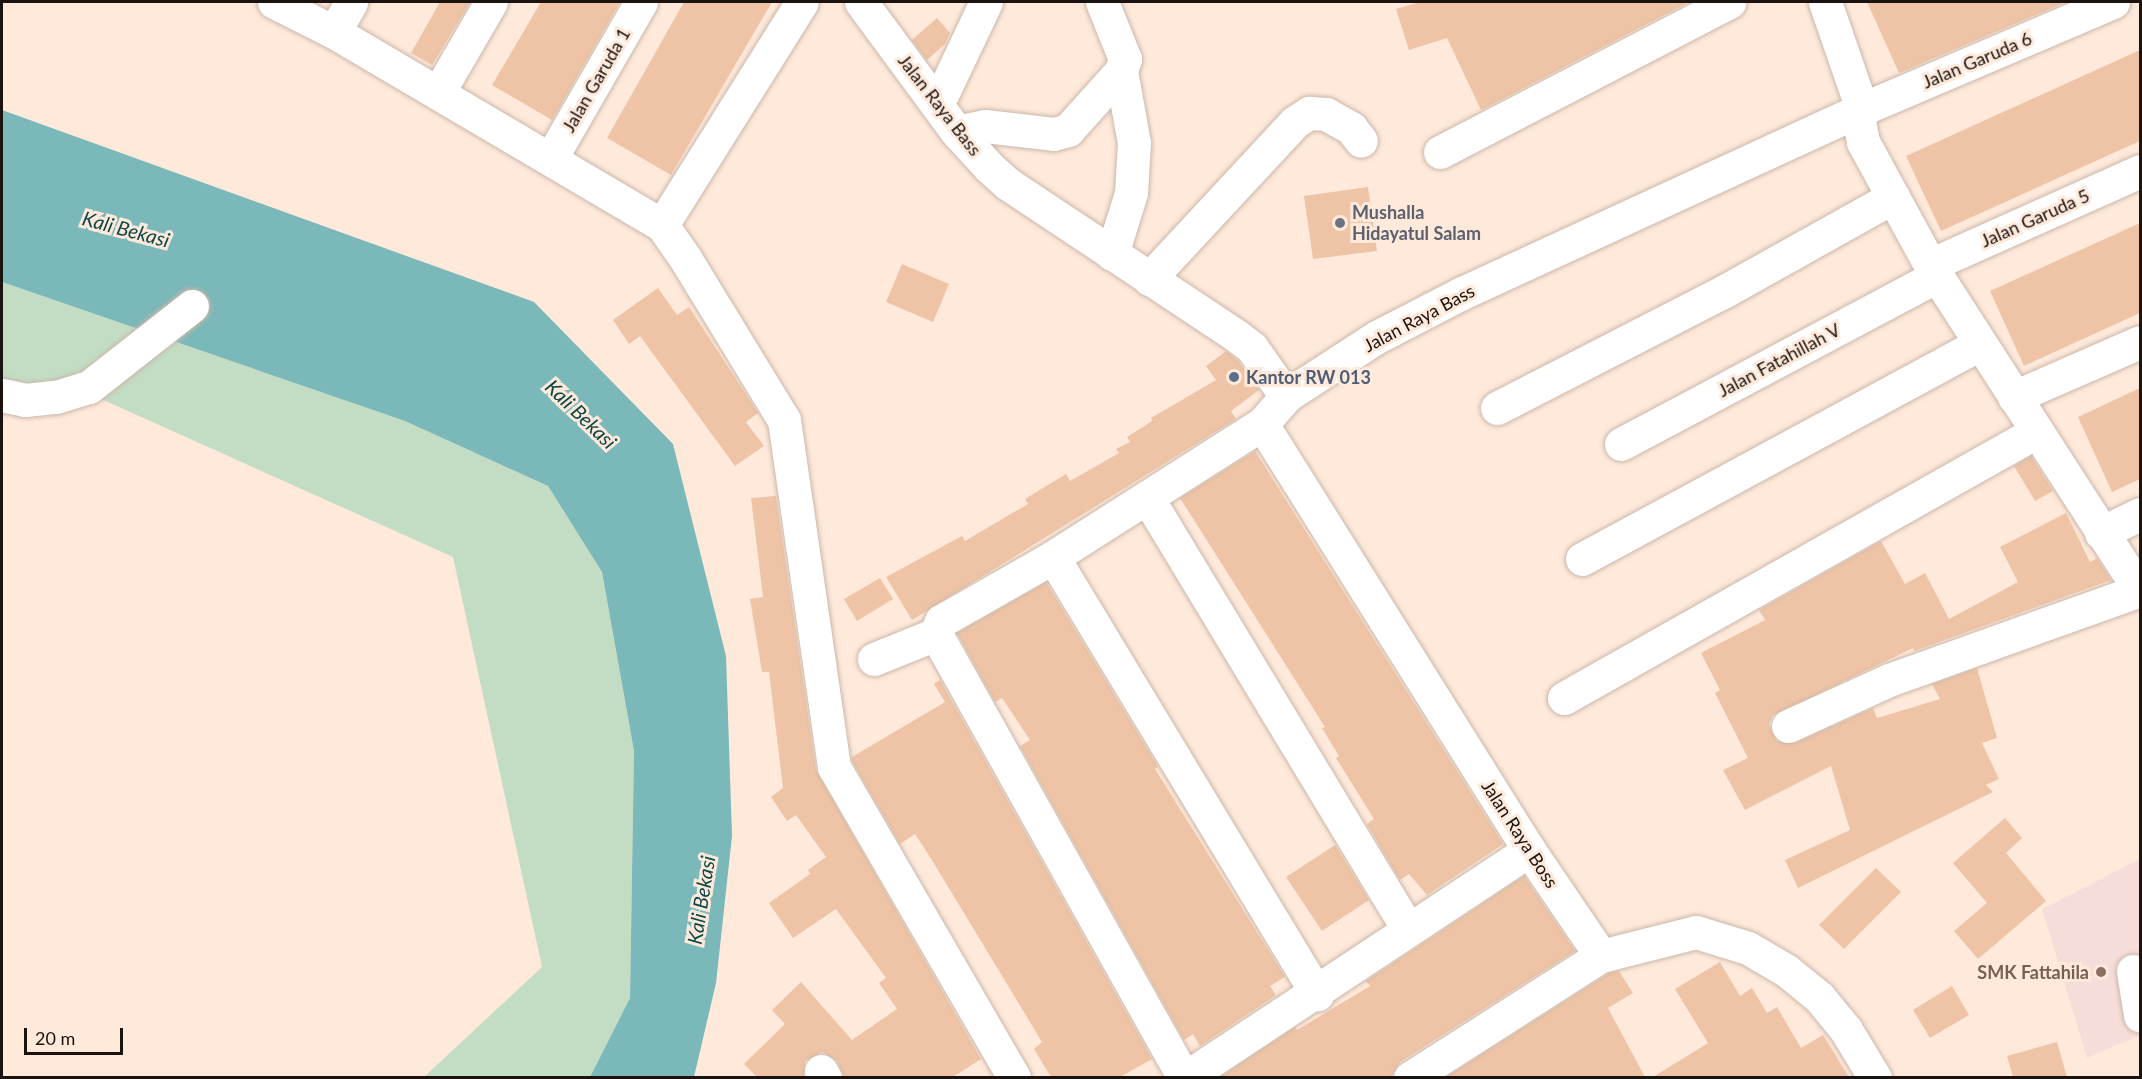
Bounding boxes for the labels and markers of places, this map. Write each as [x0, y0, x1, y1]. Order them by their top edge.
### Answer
place label: Mushalla Hidayatul Salam [1352, 202, 1481, 244]
marker: Mushalla Hidayatul Salam [1333, 216, 1347, 230]
place label: Kantor RW 013 [1246, 366, 1371, 388]
marker: Kantor RW 013 [1227, 370, 1241, 384]
place label: SMK Fattahila [1977, 961, 2089, 983]
marker: SMK Fattahila [2094, 965, 2108, 979]

